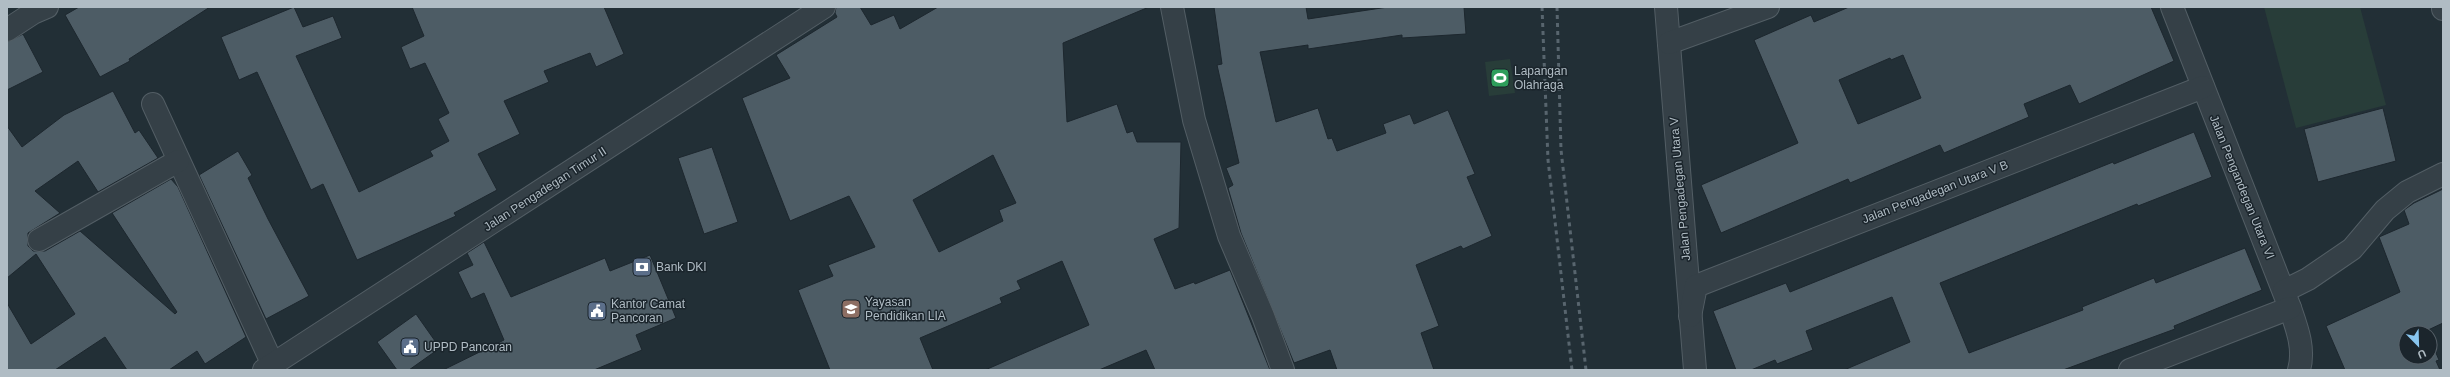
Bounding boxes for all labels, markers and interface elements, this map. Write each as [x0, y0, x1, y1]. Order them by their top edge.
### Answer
place label: Lapangan Olahraga [1514, 64, 1567, 92]
sports icon: Lapangan Olahraga [1489, 67, 1511, 89]
street label: Jalan Pengandegan Utara VI [2207, 113, 2277, 261]
street label: Jalan Pengadegan Utara V [1667, 117, 1693, 261]
street label: Jalan Pengadegan Timur II [481, 144, 609, 234]
street label: Jalan Pengadegan Utara V B [1860, 158, 2010, 226]
bank icon: Bank DKI [631, 256, 653, 278]
place label: Bank DKI [656, 260, 707, 274]
place label: Yayasan Pendidikan LIA [865, 295, 946, 323]
place label: Kantor Camat Pancoran [611, 297, 686, 325]
school or university icon: Yayasan Pendidikan LIA [840, 298, 862, 320]
public building icon: Kantor Camat Pancoran [586, 300, 608, 322]
north arrow [2398, 325, 2438, 365]
public building icon: UPPD Pancoran [399, 336, 421, 358]
place label: UPPD Pancoran [424, 340, 512, 354]
text: U [2416, 347, 2428, 361]

